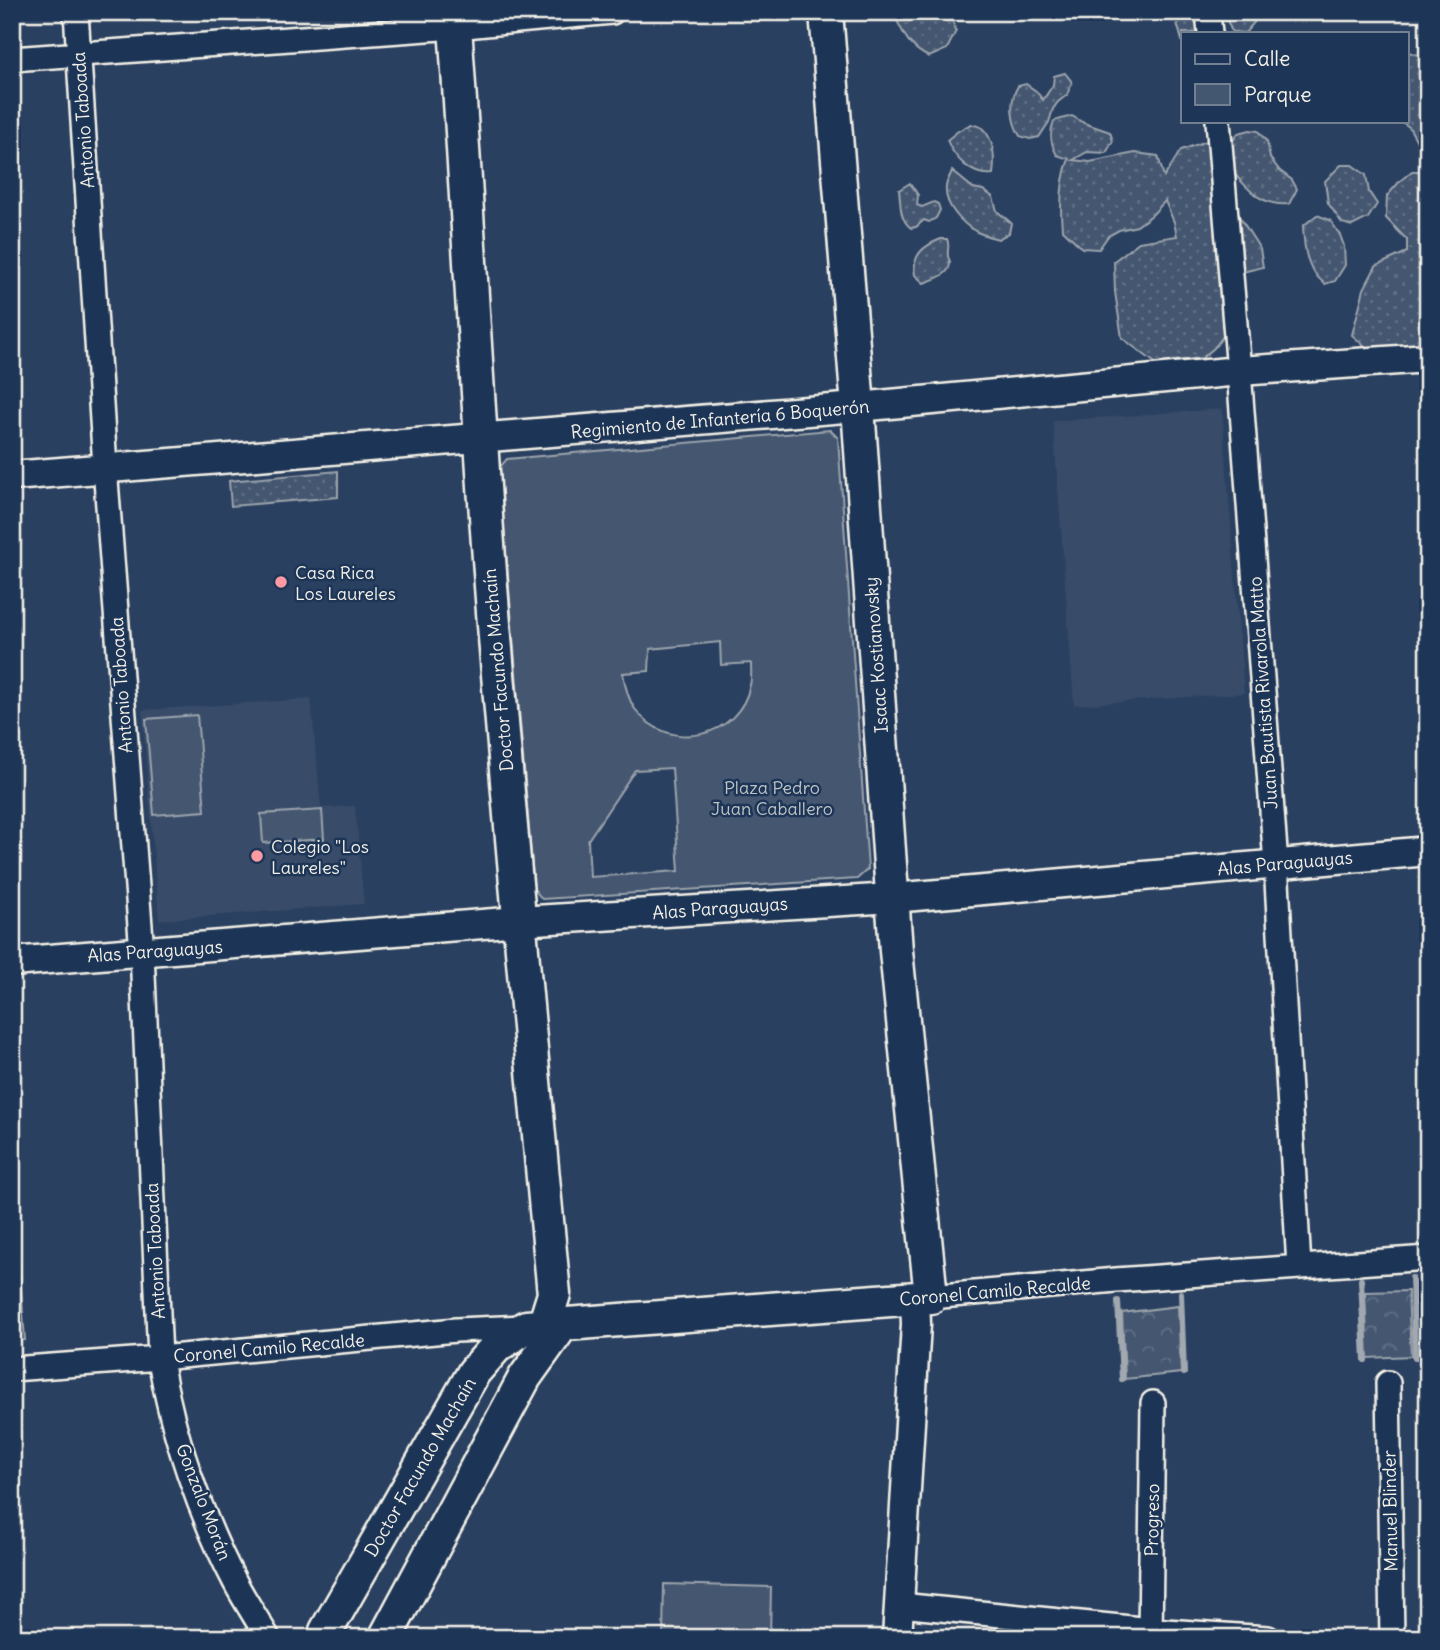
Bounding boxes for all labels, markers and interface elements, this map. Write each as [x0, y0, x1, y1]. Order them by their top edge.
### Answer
legend [1181, 32, 1408, 122]
text: Calle [1244, 45, 1290, 72]
street label: Antonio Taboada [67, 51, 99, 189]
text: Parque [1244, 81, 1312, 108]
street label: Regimiento de Infantería 6 Boquerón [570, 394, 870, 444]
place label: Casa Rica Los Laureles [295, 561, 396, 605]
street label: Doctor Facundo Machaín [478, 568, 518, 772]
marker: Casa Rica Los Laureles [273, 574, 289, 590]
street label: Isaac Kostianovsky [859, 576, 893, 734]
street label: Juan Bautista Rivarola Matto [1243, 576, 1283, 810]
street label: Antonio Taboada [105, 616, 137, 754]
park label: Plaza Pedro Juan Caballero [711, 776, 833, 820]
place label: Colegio "Los Laureles" [271, 835, 369, 879]
street label: Alas Paraguayas [1216, 846, 1354, 880]
marker: Colegio "Los Laureles" [249, 848, 265, 864]
street label: Alas Paraguayas [651, 892, 789, 924]
street label: Alas Paraguayas [86, 935, 224, 967]
street label: Antonio Taboada [140, 1182, 170, 1320]
street label: Coronel Camilo Recalde [898, 1271, 1092, 1311]
street label: Coronel Camilo Recalde [172, 1328, 366, 1368]
street label: Doctor Facundo Machaín [359, 1373, 481, 1561]
street label: Gonzalo Morán [171, 1440, 237, 1564]
street label: Manuel Blinder [1377, 1449, 1403, 1572]
street label: Progreso [1140, 1483, 1164, 1557]

